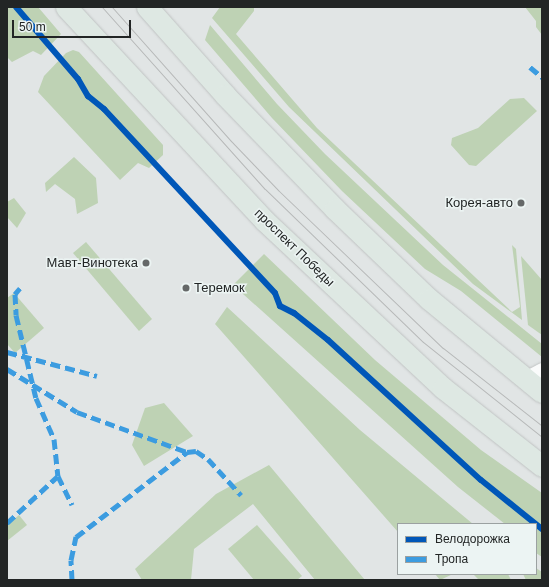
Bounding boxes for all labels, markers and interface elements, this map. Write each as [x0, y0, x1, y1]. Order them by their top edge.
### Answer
scale bar [14, 12, 133, 38]
text: 50 m [19, 20, 46, 34]
place label: Корея-авто [445, 195, 513, 211]
marker: Корея-авто [516, 198, 526, 208]
street label: проспект Победы [251, 206, 337, 290]
place label: Мавт-Винотека [47, 255, 138, 271]
marker: Мавт-Винотека [141, 258, 151, 268]
place label: Теремок [194, 280, 245, 296]
marker: Теремок [181, 283, 191, 293]
legend [397, 523, 537, 575]
text: Велодорожка [435, 532, 510, 546]
text: Тропа [435, 552, 468, 566]

